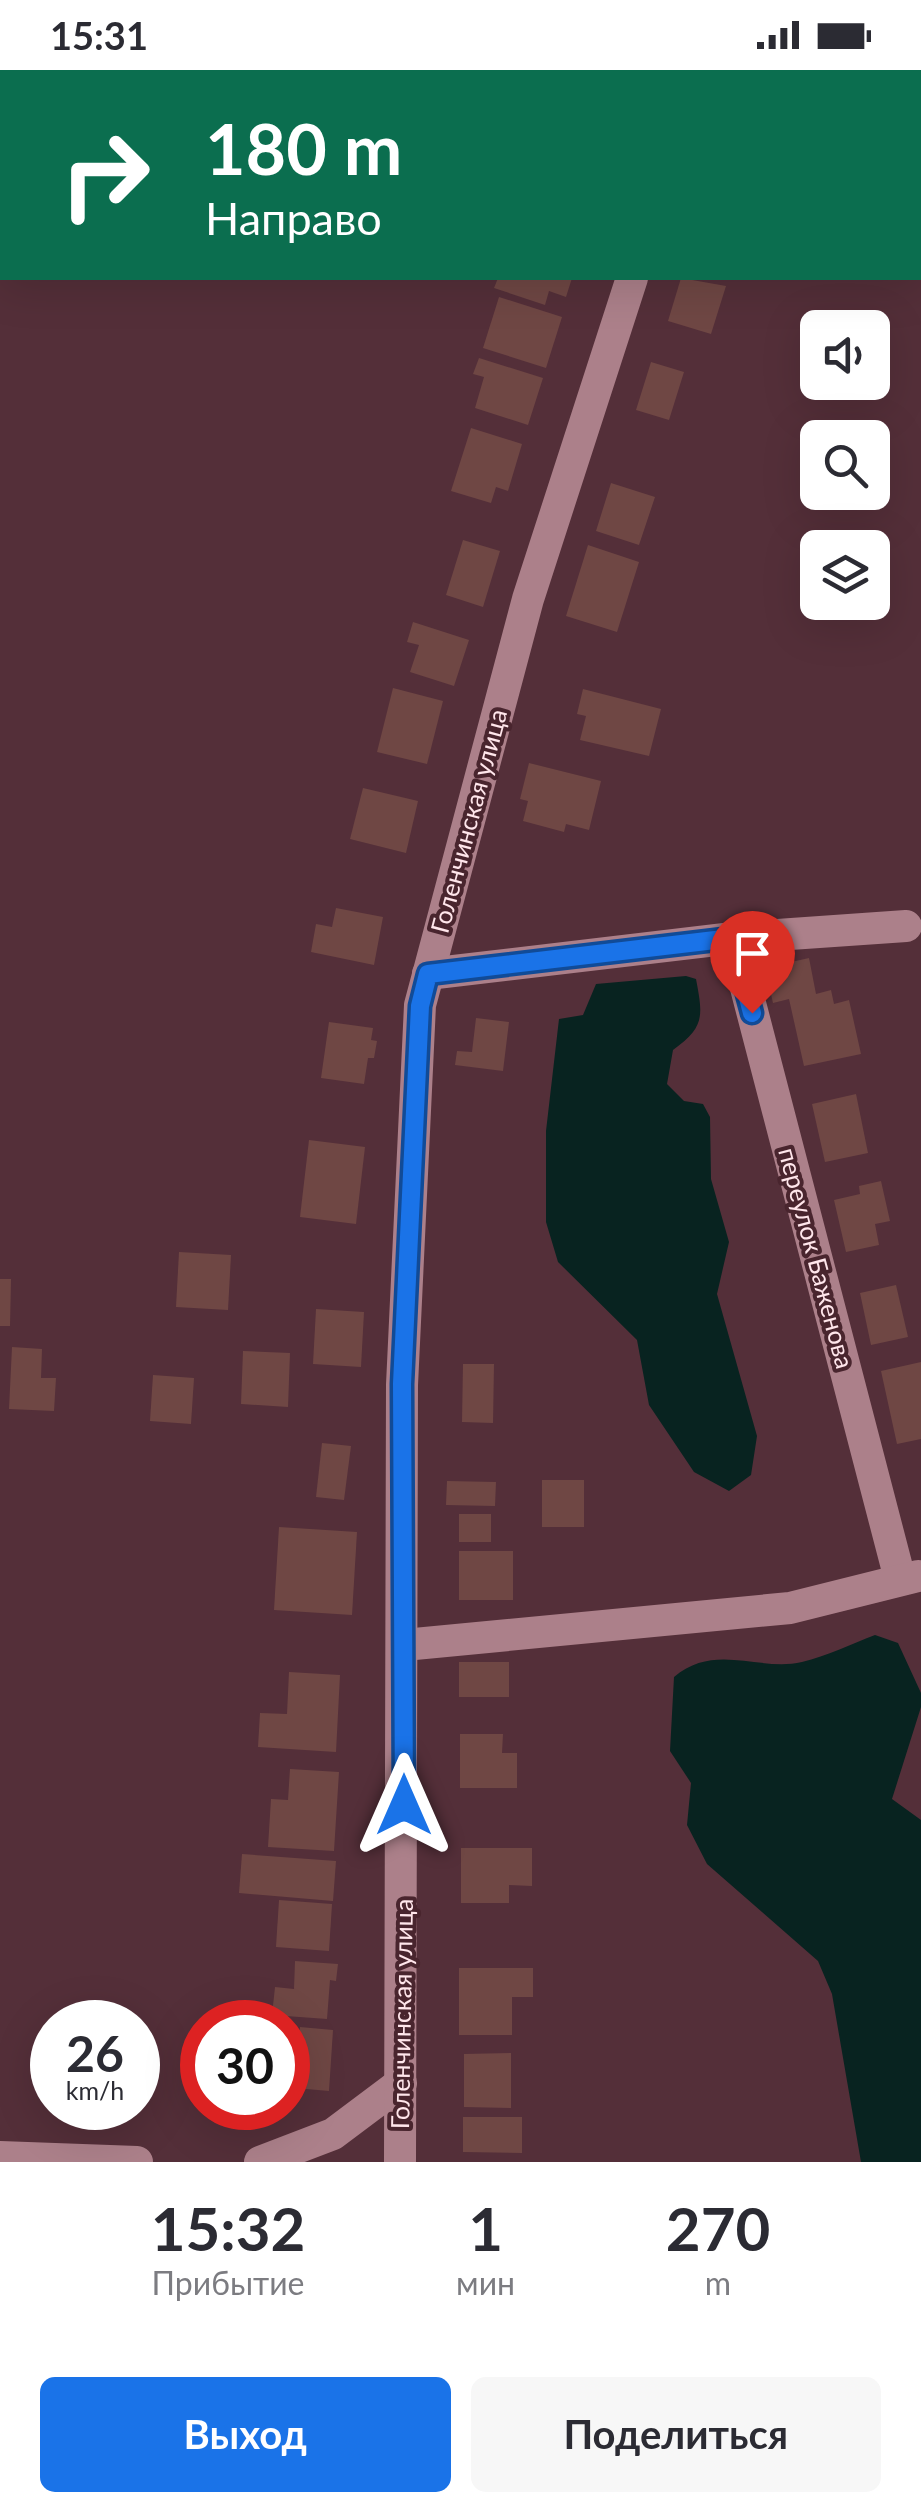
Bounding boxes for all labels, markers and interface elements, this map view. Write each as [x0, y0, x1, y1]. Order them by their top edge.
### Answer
text: 15:31 [50, 12, 148, 58]
text: 180 m [205, 106, 402, 190]
icon: right [40, 110, 170, 240]
text: Направо [205, 191, 382, 245]
map controls [800, 310, 890, 620]
button: sound [800, 310, 890, 400]
button: search [800, 420, 890, 510]
button: layers [800, 530, 890, 620]
street label: Голенчинская улица [424, 706, 512, 936]
pin [710, 911, 795, 1014]
icon: arrive [725, 926, 780, 981]
street label: переулок Баженова [773, 1144, 861, 1371]
position arrow [352, 1753, 456, 1857]
street label: Голенчинская улица [384, 1898, 418, 2129]
speed limit sign: 30 [180, 2000, 310, 2130]
text: 26 [66, 2023, 124, 2083]
text: km/h [66, 2075, 124, 2105]
text: 15:32 [151, 2192, 305, 2264]
text: 1 [468, 2192, 503, 2264]
text: 270 [666, 2192, 770, 2264]
text: Прибытие [152, 2263, 305, 2302]
text: мин [456, 2263, 515, 2302]
text: m [705, 2263, 731, 2302]
button: Выход [40, 2377, 451, 2492]
button: Поделиться [471, 2377, 881, 2492]

